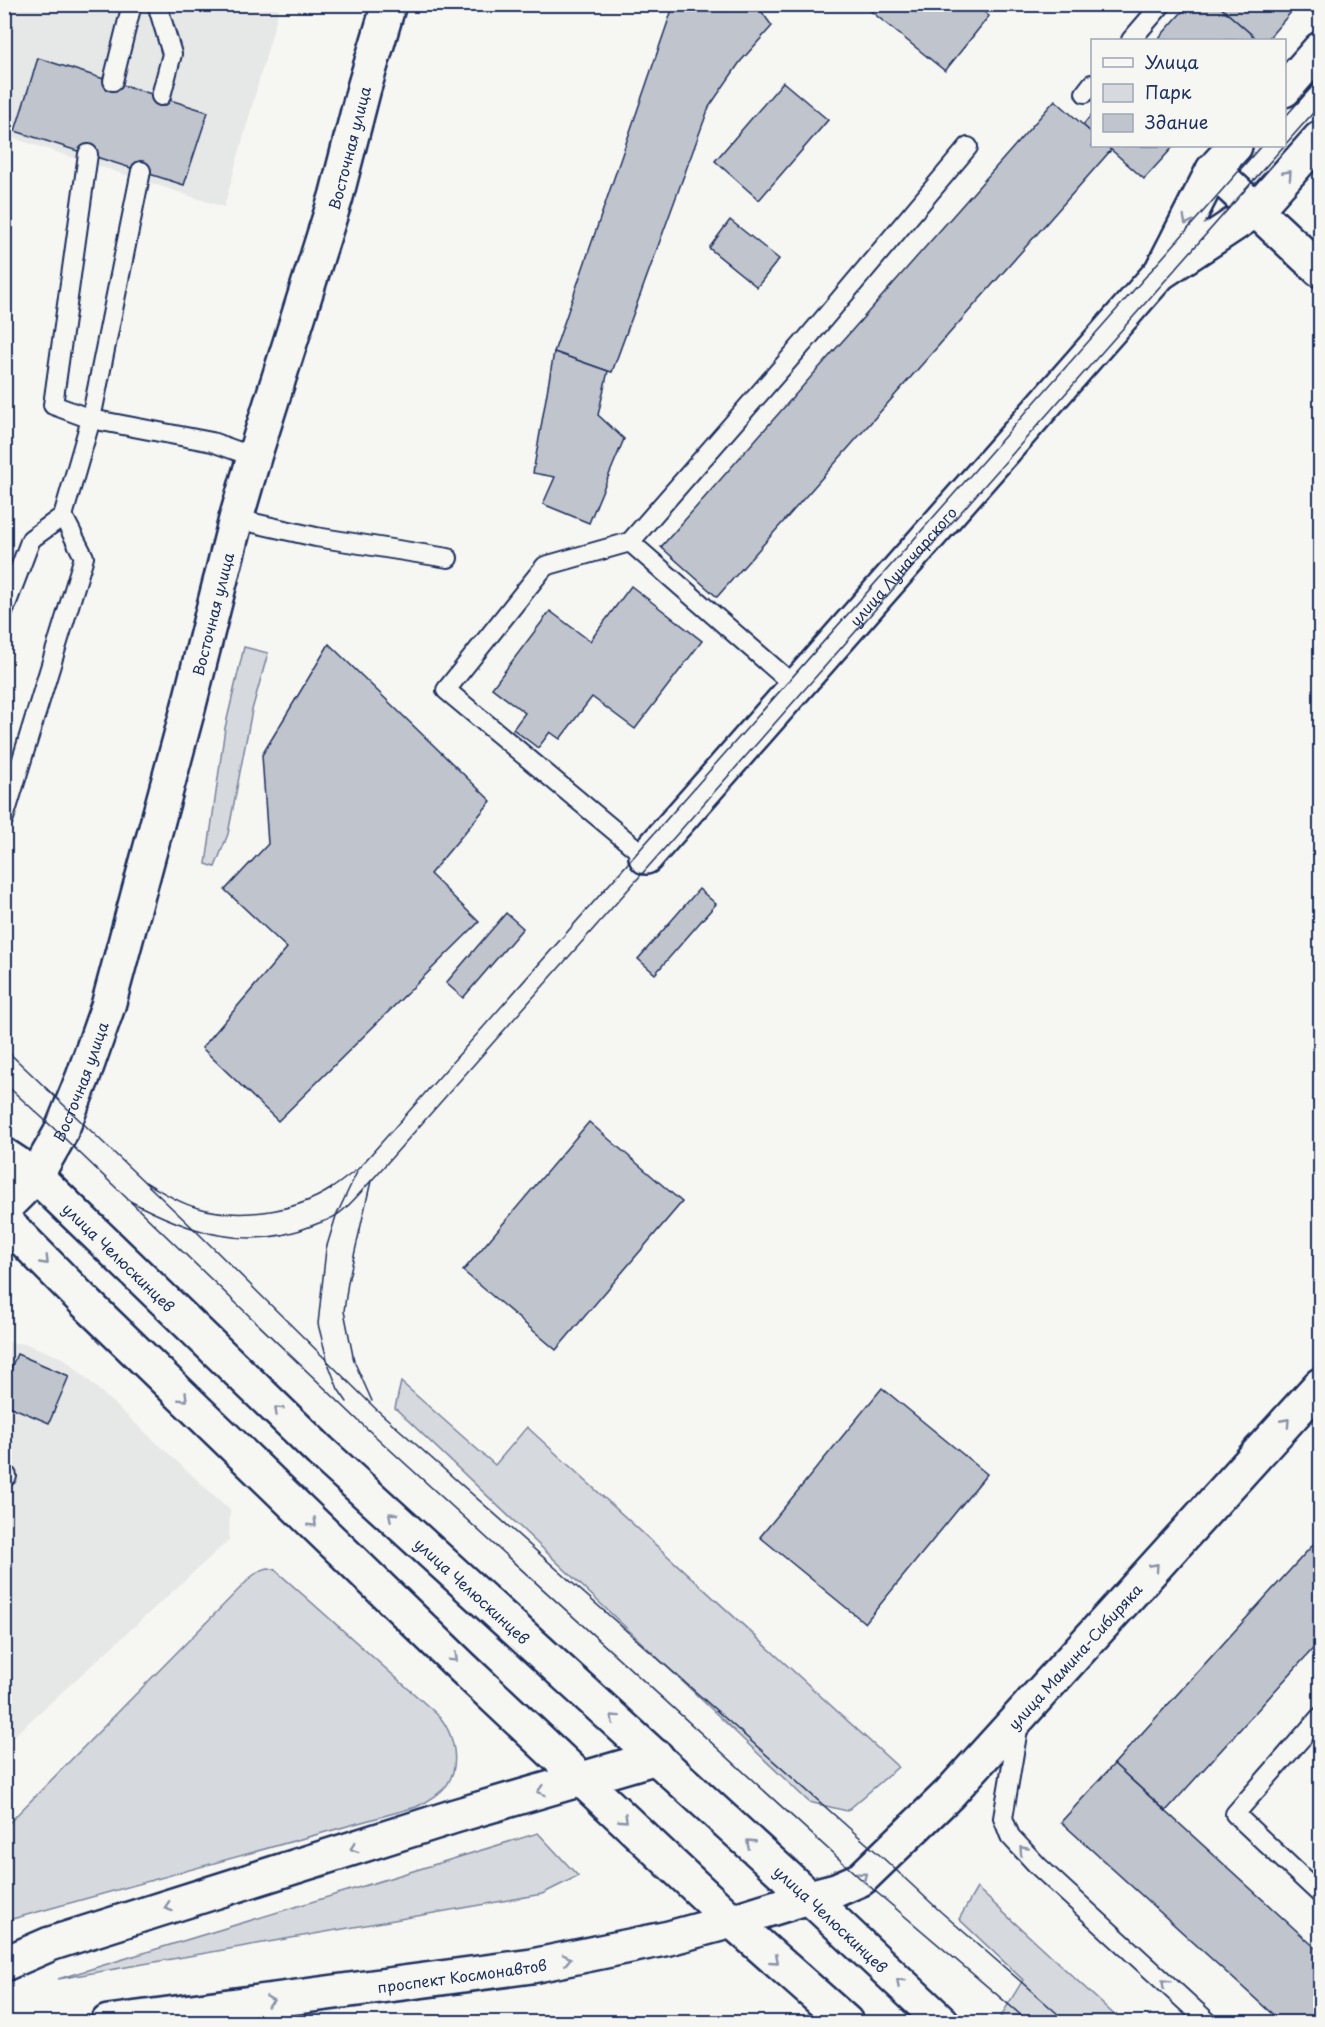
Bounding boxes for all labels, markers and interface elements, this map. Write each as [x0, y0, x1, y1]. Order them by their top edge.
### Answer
legend [1091, 39, 1286, 147]
text: Улица [1145, 48, 1199, 75]
text: Парк [1145, 78, 1192, 105]
street label: Восточная улица [321, 83, 376, 212]
text: Здание [1145, 108, 1208, 135]
one-way arrow [1281, 170, 1292, 181]
one-way arrow [1183, 215, 1194, 226]
street label: улица Луначарского [843, 501, 961, 631]
street label: Восточная улица [185, 549, 239, 678]
street label: Восточная улица [47, 1018, 113, 1146]
street label: улица Челюскинцев [58, 1197, 181, 1317]
one-way arrow [38, 1254, 49, 1265]
one-way arrow [177, 1391, 188, 1402]
one-way arrow [275, 1406, 285, 1417]
one-way arrow [1279, 1419, 1290, 1429]
one-way arrow [389, 1512, 399, 1523]
one-way arrow [307, 1516, 317, 1527]
street label: улица Челюскинцев [410, 1532, 536, 1649]
one-way arrow [1148, 1563, 1159, 1574]
street label: улица Мамина-Сибиряка [1002, 1577, 1147, 1734]
one-way arrow [447, 1651, 457, 1662]
one-way arrow [610, 1714, 621, 1725]
one-way arrow [536, 1784, 547, 1796]
one-way arrow [617, 1812, 628, 1823]
one-way arrow [747, 1839, 757, 1850]
one-way arrow [349, 1841, 360, 1853]
one-way arrow [1019, 1846, 1030, 1857]
street label: улица Челюскинцев [769, 1859, 894, 1978]
one-way arrow [856, 1872, 867, 1883]
one-way arrow [163, 1900, 174, 1912]
street label: проспект Космонавтов [376, 1952, 549, 1998]
one-way arrow [562, 1953, 572, 1966]
one-way arrow [769, 1953, 779, 1964]
one-way arrow [896, 1978, 907, 1989]
one-way arrow [1162, 1979, 1172, 1990]
one-way arrow [266, 1995, 275, 2008]

